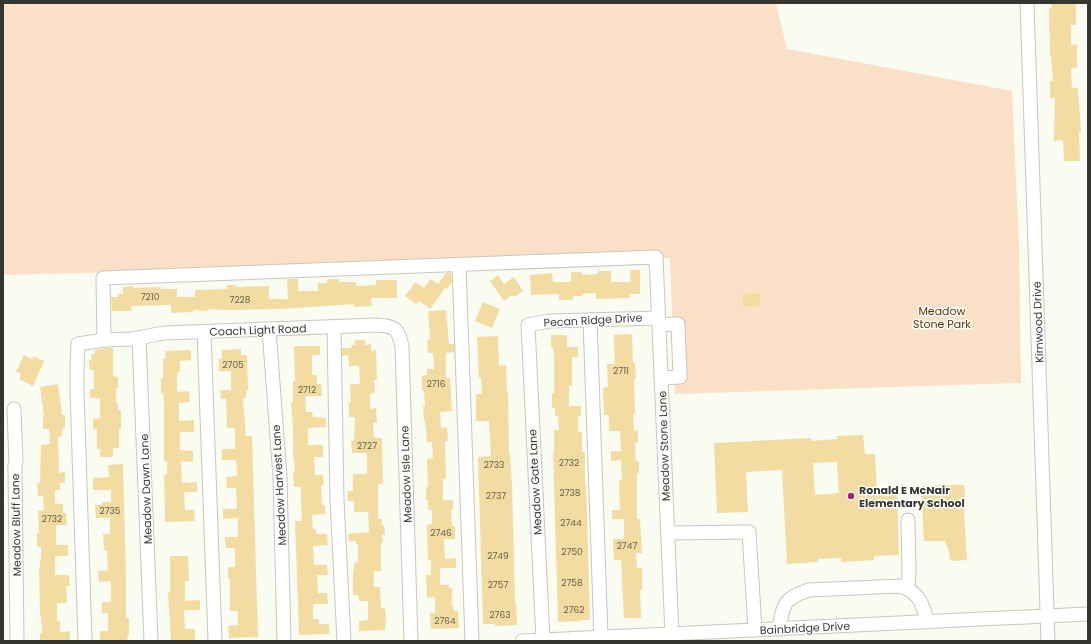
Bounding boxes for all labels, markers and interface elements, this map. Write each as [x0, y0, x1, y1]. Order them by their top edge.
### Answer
street label: Kirnwood Drive [1029, 281, 1047, 363]
house number: 7210 [141, 291, 160, 303]
house number: 7228 [230, 294, 251, 306]
park label: Meadow Stone Park [913, 303, 971, 332]
street label: Pecan Ridge Drive [543, 309, 643, 331]
street label: Coach Light Road [209, 320, 307, 340]
house number: 2705 [222, 359, 244, 371]
house number: 2711 [613, 365, 629, 377]
house number: 2716 [427, 378, 446, 390]
house number: 2712 [298, 384, 316, 396]
street label: Meadow Stone Lane [654, 390, 674, 502]
street label: Meadow Harvest Lane [268, 424, 290, 546]
street label: Meadow Isle Lane [396, 425, 416, 523]
street label: Meadow Gate Lane [524, 428, 546, 535]
street label: Meadow Dawn Lane [136, 433, 156, 544]
house number: 2727 [357, 440, 377, 452]
house number: 2732 [559, 457, 579, 469]
house number: 2733 [484, 459, 504, 471]
street label: Meadow Bluff Lane [7, 473, 25, 577]
place label: Ronald E McNair Elementary School [859, 482, 965, 511]
house number: 2738 [559, 487, 581, 499]
house number: 2737 [486, 490, 506, 502]
marker: Ronald E McNair Elementary School [846, 491, 856, 501]
house number: 2735 [99, 505, 121, 517]
house number: 2732 [42, 513, 62, 525]
house number: 2744 [560, 517, 582, 529]
house number: 2746 [430, 527, 452, 539]
house number: 2747 [617, 540, 637, 552]
house number: 2750 [561, 546, 583, 558]
house number: 2749 [487, 550, 509, 562]
house number: 2758 [561, 577, 583, 589]
house number: 2757 [488, 579, 508, 591]
house number: 2762 [564, 604, 584, 616]
house number: 2763 [489, 609, 511, 621]
house number: 2764 [434, 615, 456, 627]
street label: Bainbridge Drive [759, 618, 851, 638]

